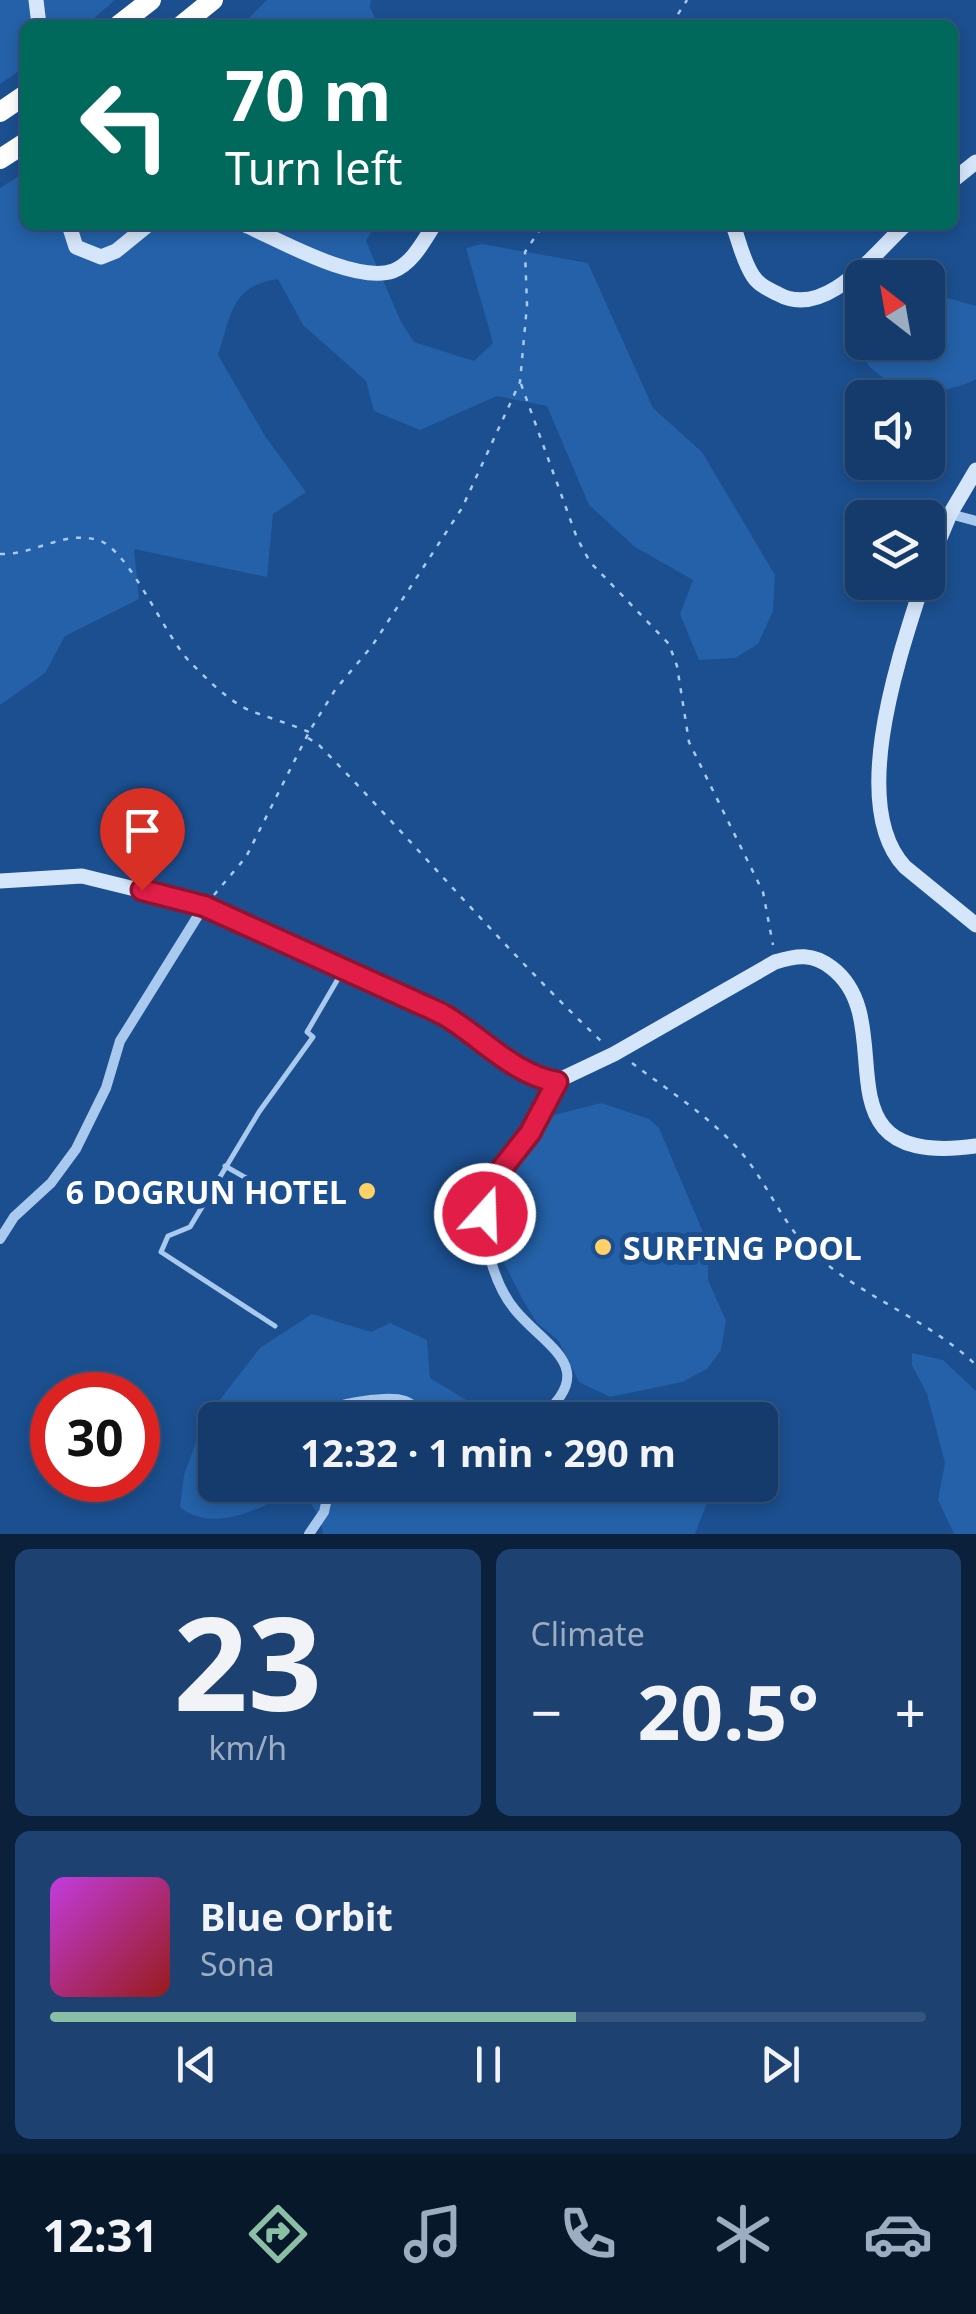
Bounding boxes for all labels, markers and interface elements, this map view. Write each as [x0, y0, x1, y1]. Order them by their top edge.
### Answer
text: 70 m [225, 46, 392, 142]
icon: left [60, 60, 190, 190]
text: Turn left [225, 137, 402, 198]
north arrow [845, 260, 945, 360]
map controls [845, 260, 945, 600]
button: sound [845, 380, 945, 480]
button: layers [845, 500, 945, 600]
pin [100, 788, 185, 891]
icon: arrive [115, 803, 170, 858]
position arrow [433, 1162, 537, 1266]
place label: 6 DOGRUN HOTEL [66, 1170, 347, 1213]
marker: 6 DOGRUN HOTEL [356, 1180, 378, 1202]
place label: SURFING POOL [623, 1226, 862, 1269]
marker: SURFING POOL [592, 1236, 614, 1258]
speed limit sign: 30 [30, 1372, 160, 1502]
text: 12:32 · 1 min · 290 m [300, 1426, 676, 1478]
text: 23 [173, 1572, 322, 1749]
text: Climate [531, 1612, 645, 1655]
text: 20.5° [637, 1660, 819, 1762]
text: − [531, 1674, 562, 1749]
text: + [895, 1674, 926, 1749]
text: km/h [208, 1726, 287, 1769]
text: Blue Orbit [200, 1890, 393, 1942]
text: Sona [200, 1942, 275, 1985]
icon: previous [169, 2037, 224, 2092]
icon: pause [461, 2037, 516, 2092]
icon: next [753, 2037, 808, 2092]
icon: directions [243, 2199, 313, 2269]
icon: music [398, 2199, 468, 2269]
icon: phone [553, 2199, 623, 2269]
icon: climate [708, 2199, 778, 2269]
icon: car [863, 2199, 933, 2269]
text: 12:31 [43, 2204, 158, 2265]

